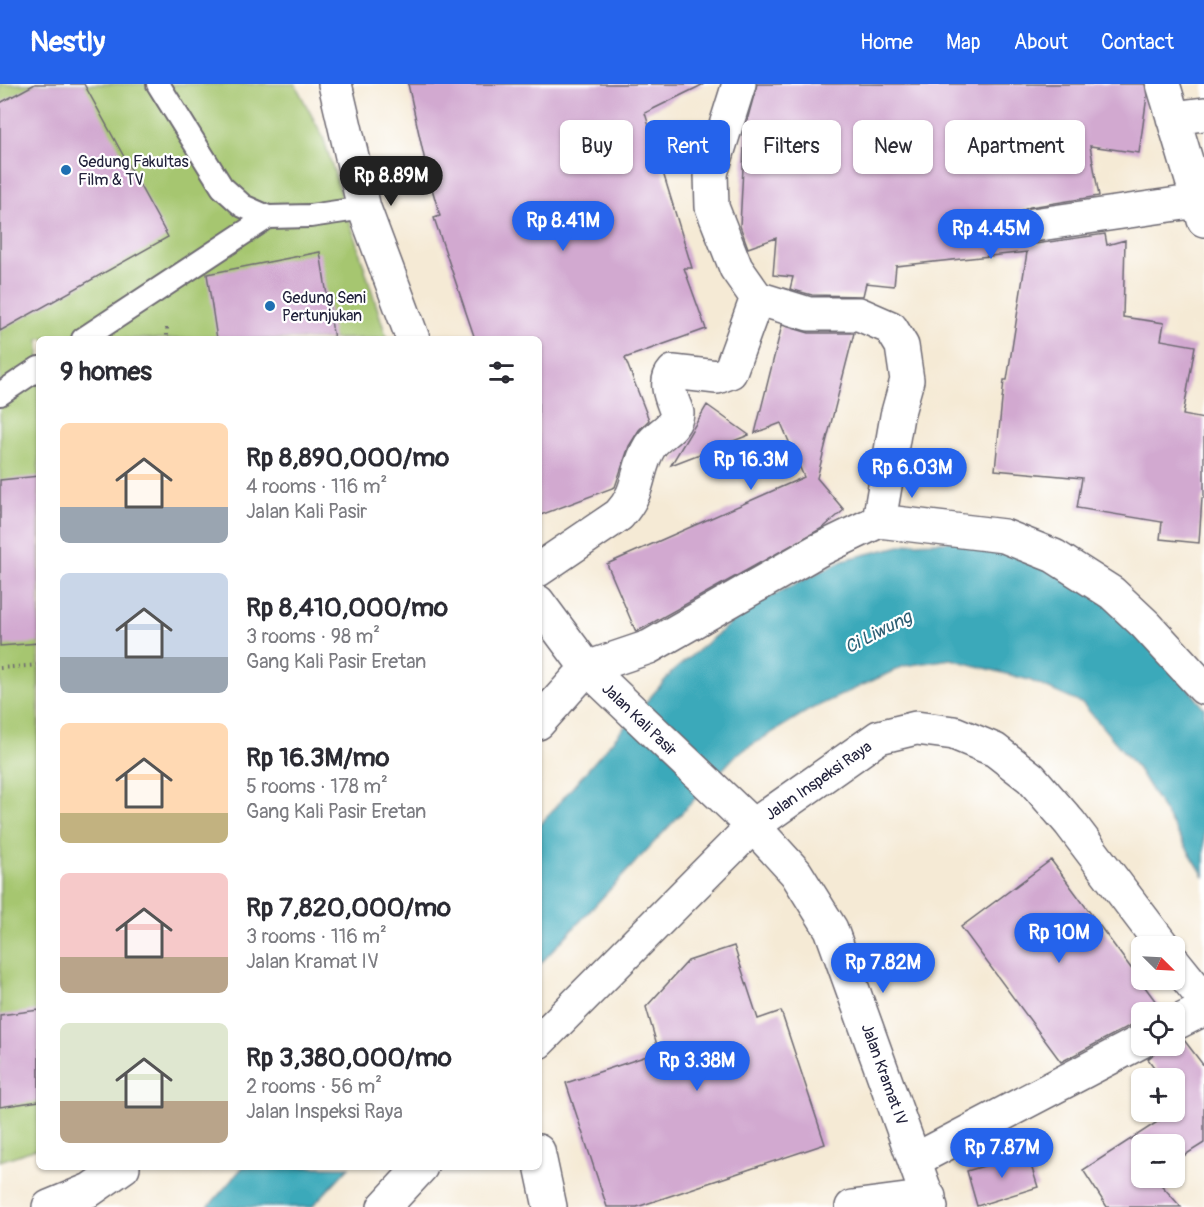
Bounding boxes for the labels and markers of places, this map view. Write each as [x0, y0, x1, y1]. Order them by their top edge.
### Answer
place label: Gedung Fakultas Film & TV [78, 152, 189, 190]
pin: Rp 8.89M [329, 156, 453, 207]
marker: Gedung Fakultas Film & TV [59, 163, 73, 177]
pin: Rp 8.41M [501, 201, 625, 252]
pin: Rp 4.45M [929, 209, 1053, 260]
place label: Gedung Seni Pertunjukan [282, 288, 366, 326]
marker: Gedung Seni Pertunjukan [263, 299, 277, 313]
pin: Rp 16.3M [689, 440, 813, 491]
pin: Rp 6.03M [850, 448, 974, 499]
pin: Rp 10M [1010, 913, 1108, 964]
pin: Rp 7.82M [821, 943, 945, 994]
pin: Rp 3.38M [635, 1041, 759, 1092]
pin: Rp 7.87M [940, 1128, 1064, 1179]

